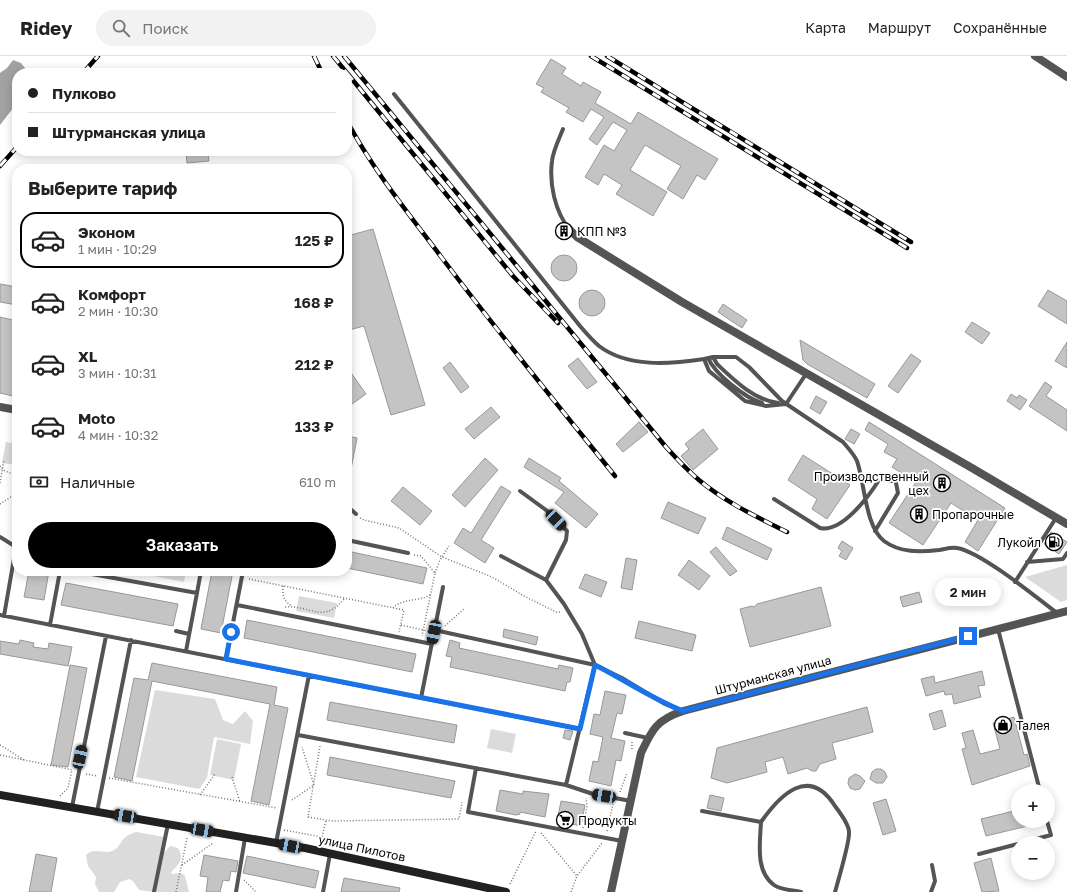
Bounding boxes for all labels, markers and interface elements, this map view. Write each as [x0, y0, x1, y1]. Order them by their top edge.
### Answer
search box [96, 10, 376, 46]
text: Ridey [20, 16, 72, 39]
icon: search [110, 17, 132, 39]
text: Поиск [142, 19, 189, 37]
text: Карта [805, 19, 846, 36]
text: Маршрут [868, 19, 931, 36]
text: Сохранённые [953, 19, 1047, 36]
text: Пулково [52, 84, 116, 102]
text: Штурманская улица [52, 123, 205, 141]
text: Выберите тариф [28, 177, 177, 199]
building icon: КПП №3 [554, 221, 574, 241]
icon: car [30, 222, 66, 258]
text: Эконом [78, 223, 135, 241]
place label: КПП №3 [577, 224, 627, 239]
text: 125 ₽ [295, 231, 334, 249]
text: 1 мин · 10:29 [78, 241, 157, 257]
icon: car [30, 284, 66, 320]
text: Комфорт [78, 285, 146, 303]
text: 168 ₽ [294, 293, 334, 311]
text: 2 мин · 10:30 [78, 303, 158, 319]
icon: car [30, 346, 66, 382]
text: XL [78, 347, 97, 365]
text: 212 ₽ [295, 355, 334, 373]
text: 3 мин · 10:31 [78, 365, 157, 381]
icon: car [30, 408, 66, 444]
text: Moto [78, 409, 115, 427]
text: 133 ₽ [295, 417, 334, 435]
text: 4 мин · 10:32 [78, 427, 158, 443]
place label: Производственный цех [814, 469, 929, 498]
icon: cash [28, 471, 50, 493]
text: Наличные [60, 473, 135, 491]
building icon: Производственный цех [932, 473, 952, 493]
text: 610 m [299, 474, 336, 490]
building icon: Пропарочные [909, 504, 929, 524]
car [543, 507, 569, 533]
place label: Пропарочные [932, 507, 1014, 522]
button: Заказать [28, 522, 336, 568]
fuel station icon: Лукойл [1044, 532, 1064, 552]
place label: Лукойл [997, 535, 1041, 550]
callout: 2 мин [935, 578, 1001, 606]
text: 2 мин [950, 584, 986, 600]
car [426, 619, 442, 645]
route start [222, 623, 240, 641]
route end [959, 627, 977, 645]
street label: Штурманская улица [713, 652, 833, 698]
shop icon: Талея [993, 715, 1013, 735]
place label: Талея [1016, 718, 1050, 733]
car [72, 744, 88, 770]
map controls [1011, 784, 1055, 880]
button: + [1011, 784, 1055, 828]
car [591, 788, 617, 804]
car [112, 808, 138, 824]
supermarket icon: Продукты [555, 810, 575, 830]
place label: Продукты [578, 813, 637, 828]
car [189, 822, 215, 838]
street label: улица Пилотов [317, 831, 407, 865]
button: − [1011, 836, 1055, 880]
car [277, 838, 303, 854]

